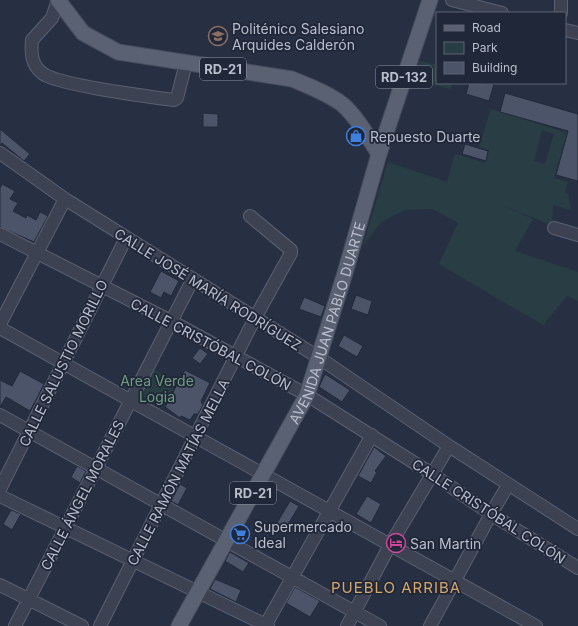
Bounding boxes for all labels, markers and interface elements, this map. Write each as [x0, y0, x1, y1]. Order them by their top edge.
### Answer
legend [436, 12, 566, 84]
place label: Politénico Salesiano Arquides Calderón [232, 20, 364, 53]
text: Road [472, 20, 501, 35]
school or university icon: Politénico Salesiano Arquides Calderón [207, 25, 229, 47]
text: Park [472, 40, 498, 55]
road number: RD-21 [200, 58, 246, 80]
text: Building [472, 60, 517, 75]
road number: RD-132 [376, 66, 432, 88]
shop icon: Repuesto Duarte [345, 125, 367, 147]
place label: Repuesto Duarte [370, 128, 480, 145]
street label: AVENIDA JUAN PABLO DUARTE [284, 220, 368, 426]
street label: CALLE JOSÉ MARÍA RODRÍGUEZ [111, 224, 305, 354]
street label: CALLE SALUSTIO MORILLO [15, 277, 111, 449]
street label: CALLE CRISTÓBAL COLÓN [128, 294, 294, 394]
park label: Area Verde Logia [120, 372, 194, 405]
street label: CALLE RAMÓN MATÍAS MELLA [123, 375, 233, 568]
street label: CALLE ÁNGEL MORALES [37, 417, 127, 573]
street label: CALLE CRISTÓBAL COLÓN [409, 455, 569, 567]
road number: RD-21 [230, 482, 276, 504]
place label: Supermercado Ideal [254, 518, 352, 551]
supermarket icon: Supermercado Ideal [229, 523, 251, 545]
hotel icon: San Martin [385, 532, 407, 554]
place label: San Martin [410, 535, 481, 552]
district label: PUEBLO ARRIBA [331, 578, 461, 597]

